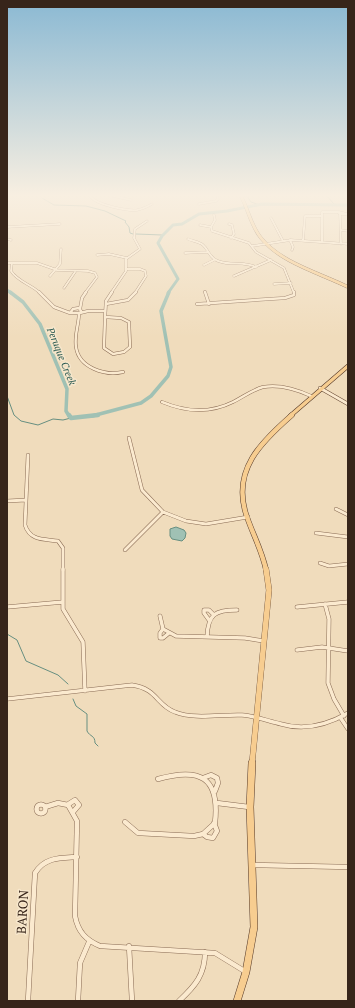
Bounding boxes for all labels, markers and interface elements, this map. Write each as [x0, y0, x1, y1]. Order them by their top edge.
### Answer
water label: Peruque Creek [44, 324, 79, 387]
street label: BARON [12, 889, 32, 934]

